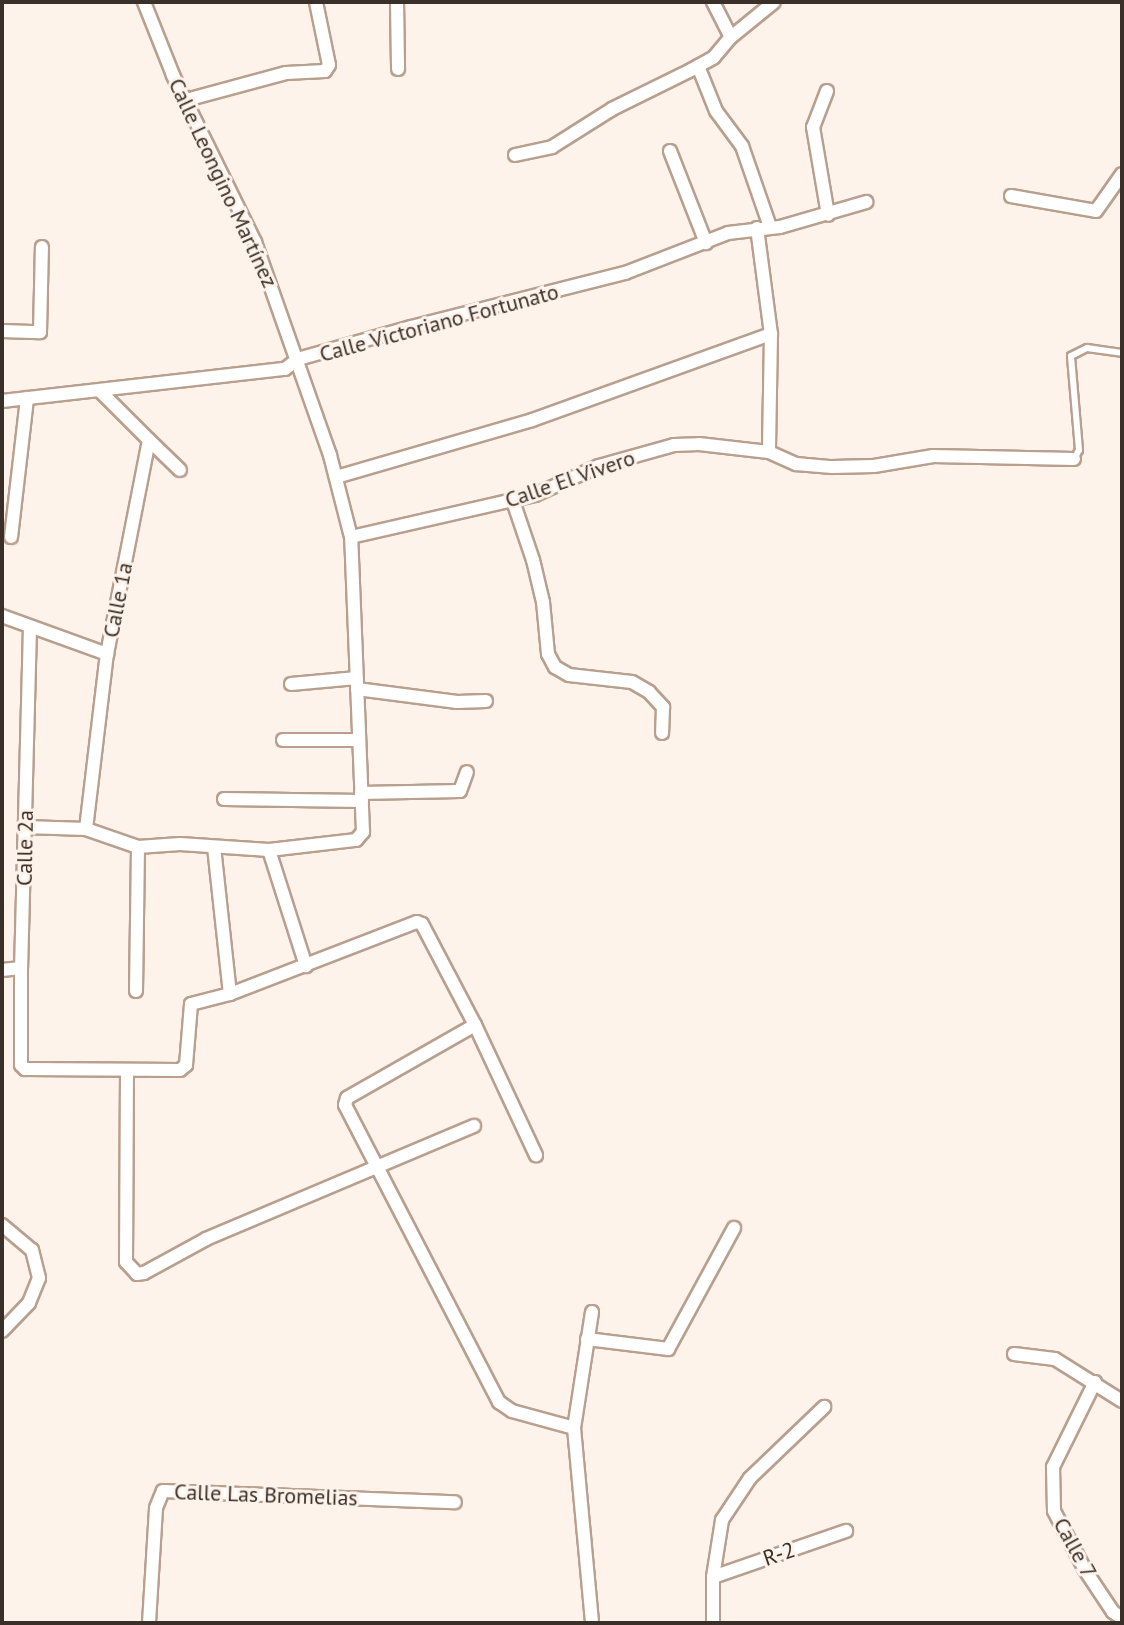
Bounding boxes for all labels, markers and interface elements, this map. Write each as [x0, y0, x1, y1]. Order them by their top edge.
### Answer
street label: Calle Leongino Martínez [163, 74, 283, 292]
street label: Calle Victoriano Fortunato [316, 278, 562, 368]
street label: Calle El Vivero [501, 444, 639, 514]
street label: Calle 1a [98, 560, 138, 640]
street label: Calle 2a [11, 810, 39, 886]
street label: Calle Las Bromelias [174, 1479, 358, 1511]
street label: Calle 7 [1048, 1513, 1102, 1583]
street label: R-2 [760, 1536, 798, 1572]

